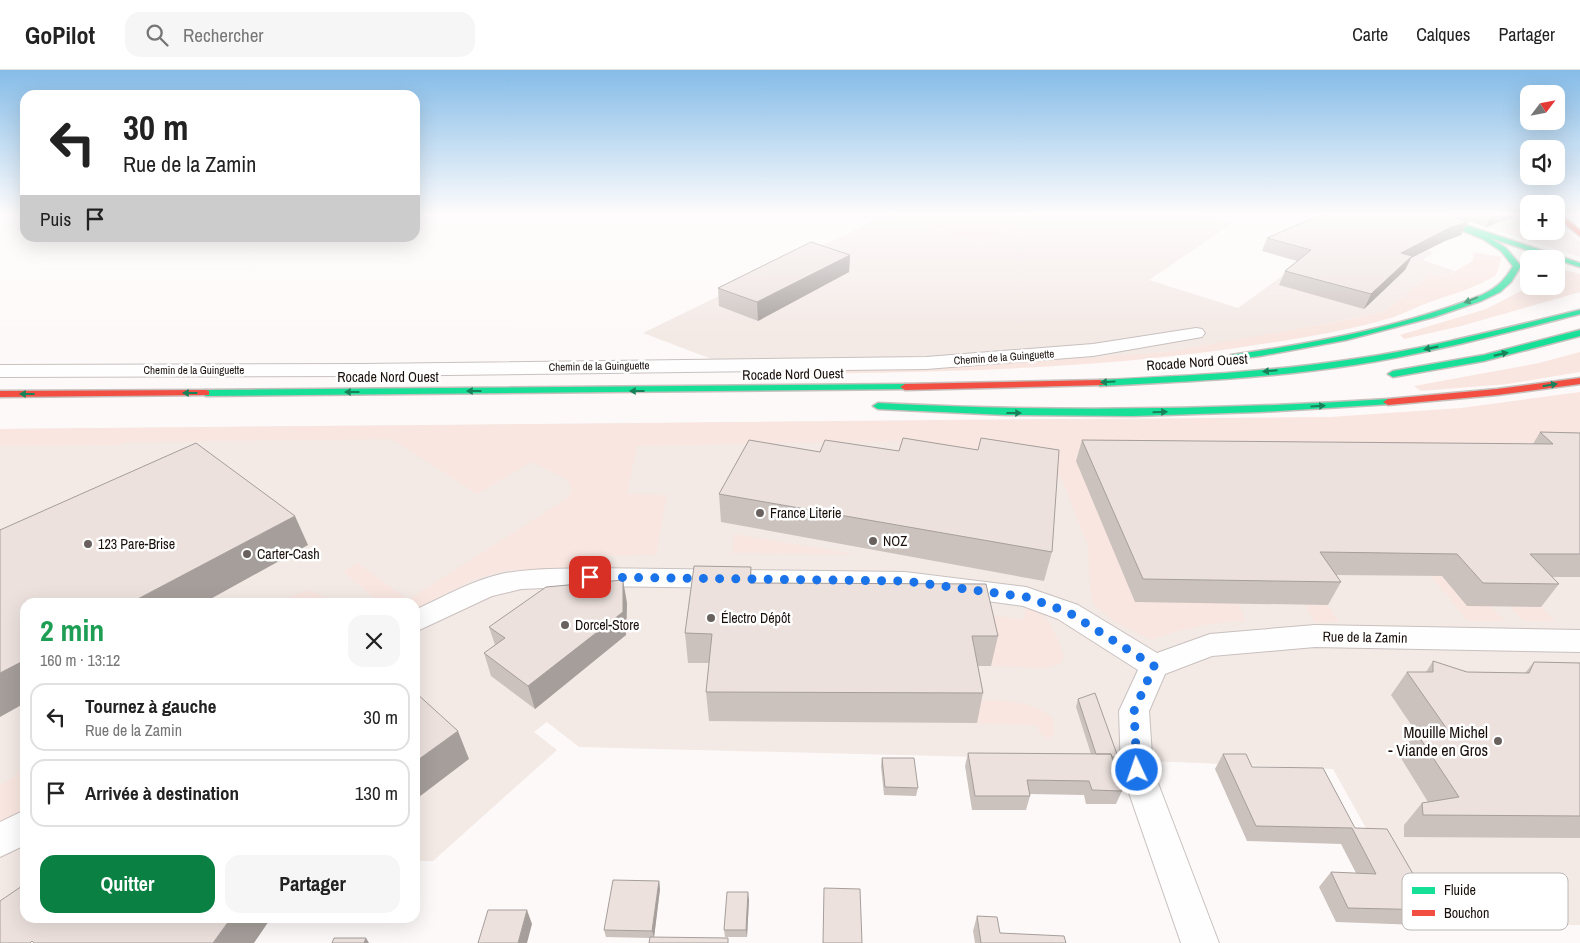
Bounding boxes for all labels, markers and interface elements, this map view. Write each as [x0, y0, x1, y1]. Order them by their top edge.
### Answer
search box [125, 12, 475, 57]
text: GoPilot [25, 19, 95, 51]
icon: search [143, 21, 171, 49]
text: Rechercher [183, 22, 264, 48]
text: Carte [1352, 22, 1388, 47]
text: Calques [1416, 22, 1470, 47]
text: Partager [1498, 22, 1555, 47]
north arrow [1520, 85, 1565, 130]
map controls [1520, 85, 1565, 295]
text: 30 m [123, 104, 188, 151]
icon: left [40, 110, 105, 175]
button: sound [1520, 140, 1565, 185]
text: Rue de la Zamin [123, 149, 256, 179]
button: + [1520, 195, 1565, 240]
icon: arrive [81, 205, 109, 233]
text: Puis [40, 206, 71, 232]
button: − [1520, 250, 1565, 295]
one-way arrow [1464, 297, 1478, 305]
one-way arrow [1422, 345, 1438, 353]
street label: Chemin de la Guinguette [953, 347, 1055, 367]
street label: Rocade Nord Ouest [1146, 349, 1248, 375]
one-way arrow [1494, 350, 1509, 358]
street label: Chemin de la Guinguette [548, 358, 650, 374]
street label: Chemin de la Guinguette [144, 363, 244, 377]
street label: Rocade Nord Ouest [742, 364, 844, 384]
street label: Rocade Nord Ouest [337, 368, 439, 386]
one-way arrow [1262, 368, 1278, 376]
one-way arrow [1100, 379, 1116, 387]
one-way arrow [1542, 381, 1558, 389]
one-way arrow [466, 387, 482, 395]
one-way arrow [629, 387, 645, 395]
one-way arrow [344, 388, 360, 396]
one-way arrow [181, 389, 197, 397]
one-way arrow [19, 390, 35, 398]
one-way arrow [1311, 402, 1327, 410]
one-way arrow [1152, 408, 1168, 416]
one-way arrow [1007, 410, 1023, 418]
place label: France Literie [770, 504, 841, 522]
marker: France Literie [754, 507, 766, 519]
place label: NOZ [883, 532, 907, 550]
place label: 123 Pare-Brise [98, 535, 175, 553]
marker: NOZ [867, 535, 879, 547]
marker: 123 Pare-Brise [82, 538, 94, 550]
place label: Carter-Cash [257, 545, 320, 563]
marker: Carter-Cash [241, 548, 253, 560]
pin [569, 556, 611, 598]
icon: arrive [576, 563, 604, 591]
place label: Électro Dépôt [721, 609, 791, 627]
text: 2 min [40, 610, 104, 650]
marker: Électro Dépôt [705, 612, 717, 624]
button: close [348, 615, 400, 667]
place label: Dorcel-Store [575, 616, 639, 634]
marker: Dorcel-Store [559, 619, 571, 631]
street label: Rue de la Zamin [1322, 627, 1408, 647]
text: 160 m · 13:12 [40, 649, 120, 671]
text: Tournez à gauche [85, 693, 216, 719]
icon: left [42, 703, 70, 731]
text: 30 m [363, 704, 398, 730]
text: Rue de la Zamin [85, 719, 182, 741]
place label: Mouille Michel - Viande en Gros [1388, 721, 1488, 761]
marker: Mouille Michel - Viande en Gros [1492, 735, 1504, 747]
position arrow [1110, 743, 1162, 795]
icon: arrive [42, 779, 70, 807]
text: Arrivée à destination [85, 780, 239, 806]
text: 130 m [355, 780, 398, 806]
button: Quitter [40, 855, 215, 913]
button: Partager [225, 855, 400, 913]
legend [1402, 873, 1568, 930]
text: Fluide [1444, 881, 1476, 899]
text: Bouchon [1444, 904, 1489, 922]

